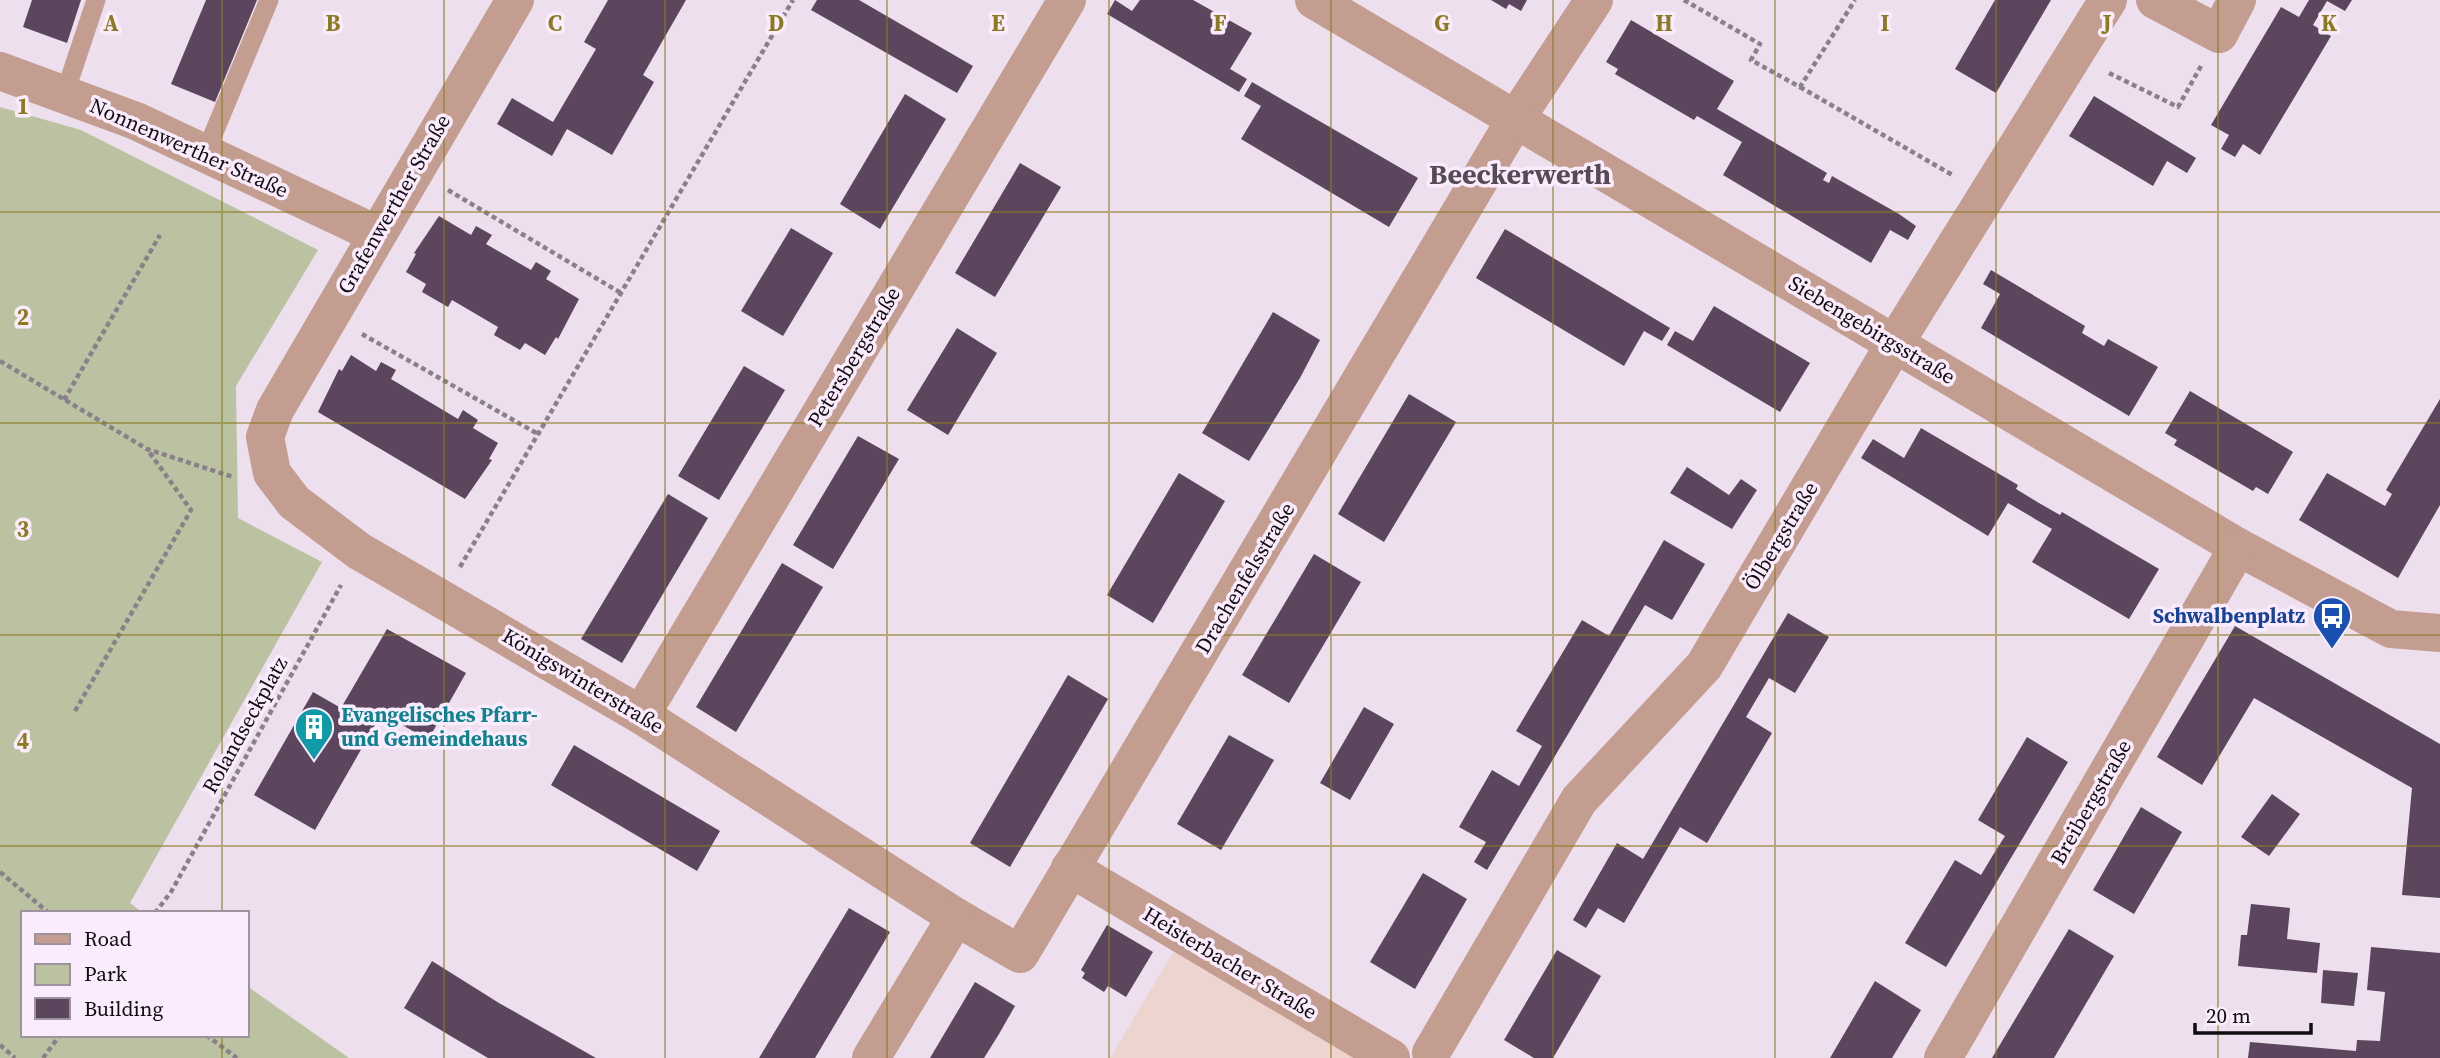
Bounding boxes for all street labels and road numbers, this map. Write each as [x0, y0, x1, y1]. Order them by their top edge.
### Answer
street label: Nonnenwerther Straße [85, 91, 293, 204]
street label: Grafenwerther Straße [330, 109, 457, 299]
street label: Siebengebirgsstraße [1783, 268, 1961, 391]
street label: Petersbergstraße [800, 281, 907, 432]
street label: Ölbergstraße [1737, 476, 1824, 595]
street label: Drachenfelsstraße [1188, 497, 1301, 659]
street label: Königswinterstraße [497, 621, 669, 740]
street label: Rolandseckplatz [195, 651, 294, 798]
street label: Breibergstraße [2043, 734, 2138, 869]
street label: Heisterbacher Straße [1138, 899, 1323, 1026]

